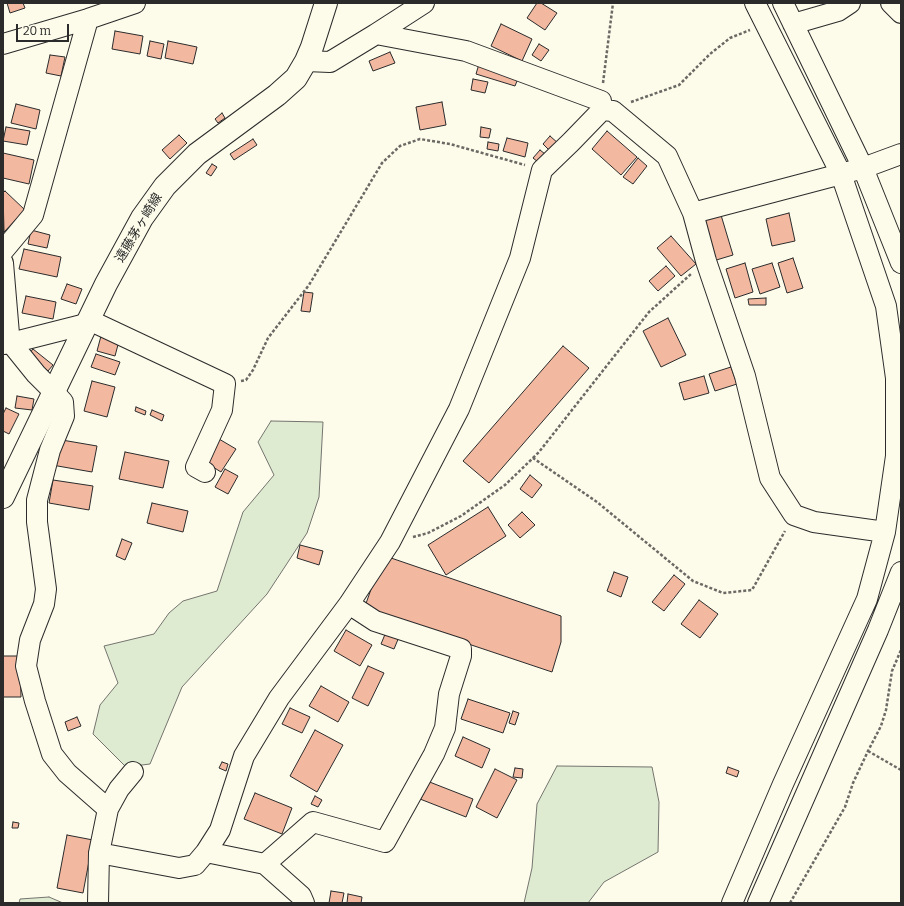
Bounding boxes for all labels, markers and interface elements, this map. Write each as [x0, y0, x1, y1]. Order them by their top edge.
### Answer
scale bar [18, 16, 71, 42]
text: 20 m [23, 24, 51, 38]
street label: 遠藤茅ヶ崎線 [112, 191, 166, 265]

